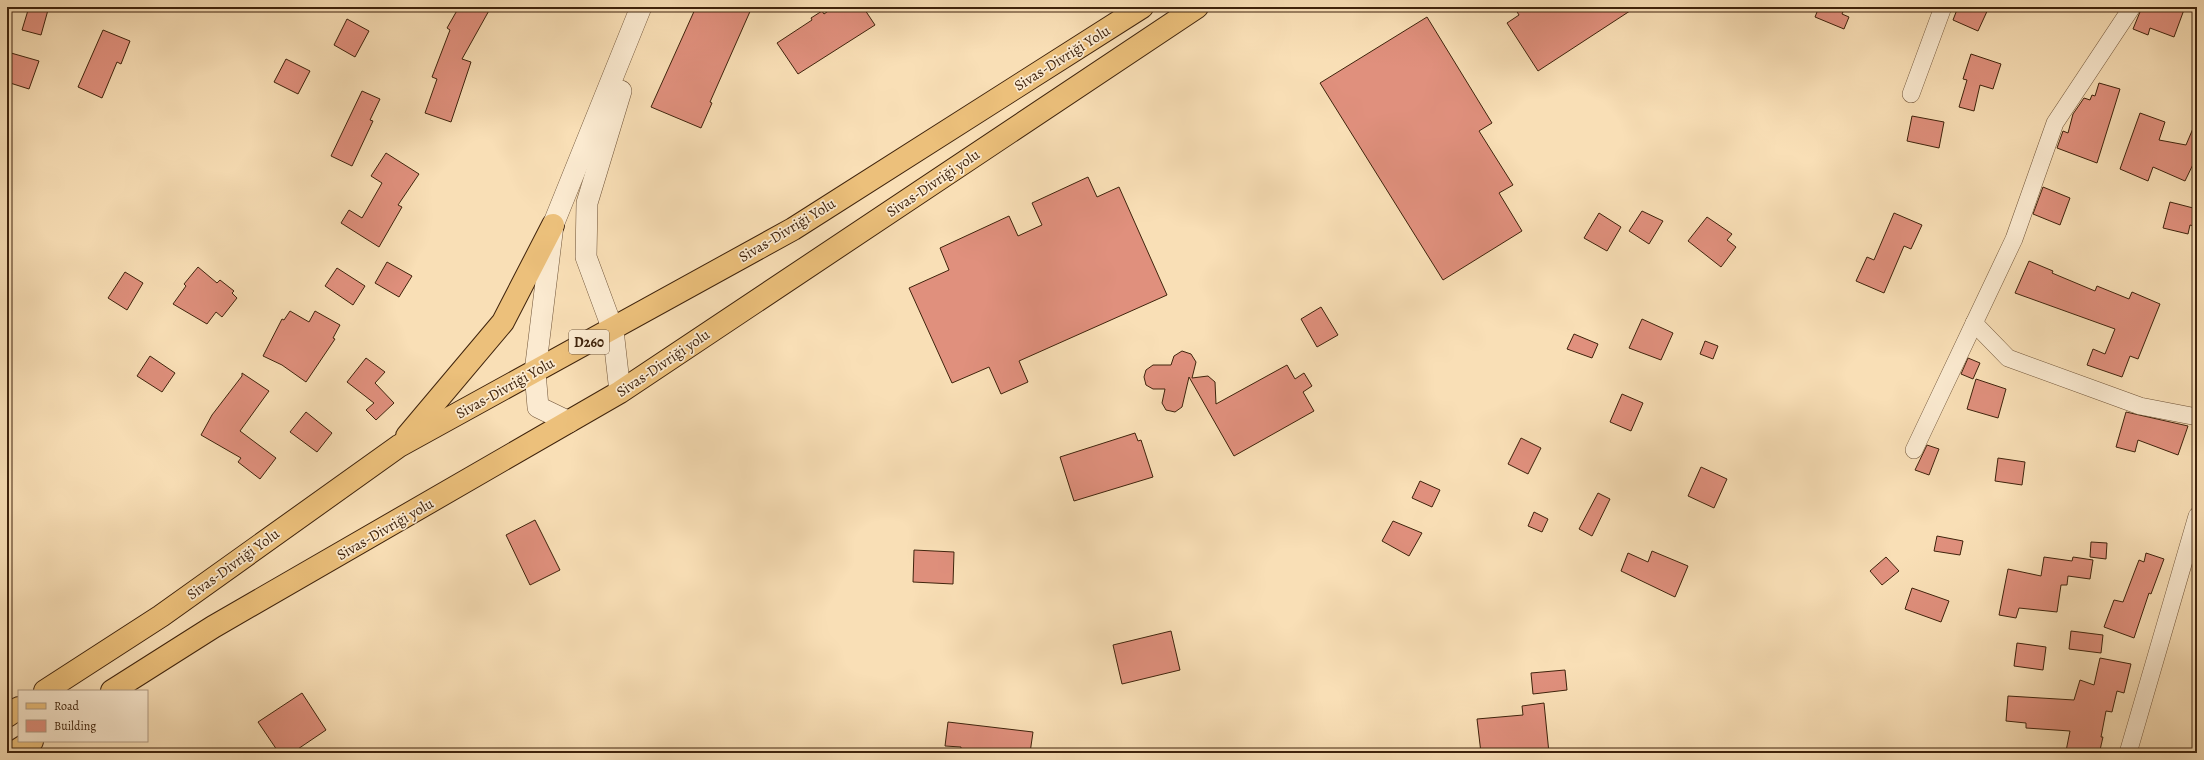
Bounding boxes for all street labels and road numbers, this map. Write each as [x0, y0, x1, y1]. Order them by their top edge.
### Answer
street label: Sivas-Divriği Yolu [1010, 20, 1115, 96]
street label: Sivas-Divriği yolu [882, 144, 984, 222]
street label: Sivas-Divriği Yolu [735, 193, 840, 267]
street label: Sivas-Divriği yolu [612, 324, 714, 402]
road number: D260 [569, 330, 609, 354]
street label: Sivas-Divriği Yolu [452, 352, 559, 423]
street label: Sivas-Divriği yolu [333, 493, 438, 565]
street label: Sivas-Divriği Yolu [183, 523, 284, 604]

